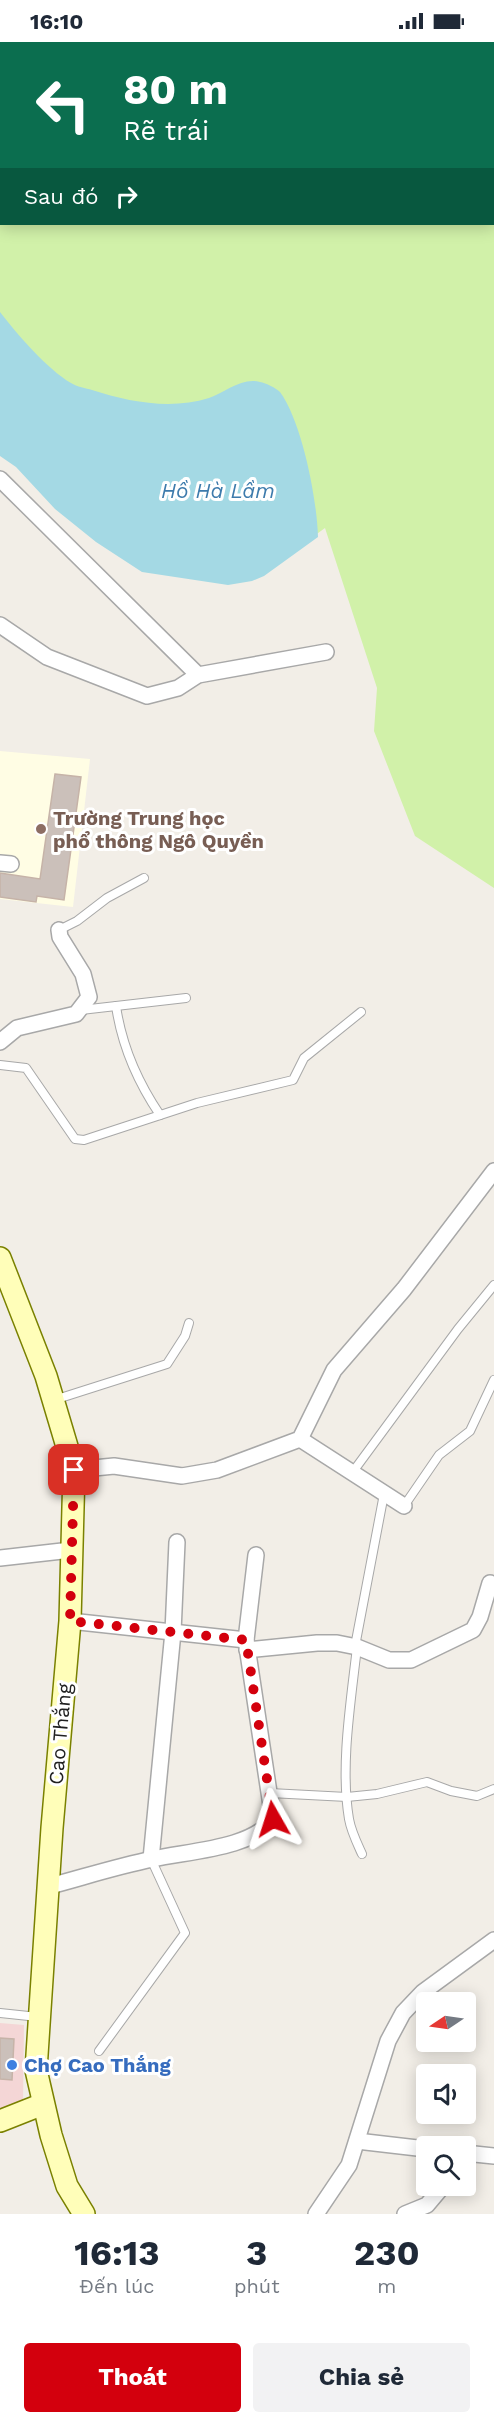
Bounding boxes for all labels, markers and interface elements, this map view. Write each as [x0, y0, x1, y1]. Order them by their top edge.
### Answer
text: 16:10 [30, 9, 83, 34]
text: 80 m [123, 65, 228, 114]
icon: left [24, 66, 102, 144]
text: Rẽ trái [123, 115, 209, 147]
icon: right [110, 180, 143, 213]
text: Sau đó [24, 184, 98, 209]
water label: Hồ Hà Lầm [161, 478, 275, 503]
place label: Trường Trung học phổ thông Ngô Quyền [53, 806, 264, 853]
marker: Trường Trung học phổ thông Ngô Quyền [34, 822, 48, 836]
pin [48, 1444, 99, 1495]
icon: arrive [57, 1453, 90, 1486]
street label: Cao Thắng [44, 1682, 76, 1786]
position arrow [241, 1787, 305, 1851]
north arrow [416, 1992, 476, 2052]
map controls [416, 1992, 476, 2196]
place label: Chợ Cao Thắng [24, 2053, 171, 2077]
marker: Chợ Cao Thắng [5, 2058, 19, 2072]
button: sound [416, 2064, 476, 2124]
button: search [416, 2136, 476, 2196]
text: 16:13 [74, 2232, 160, 2274]
text: 3 [246, 2232, 267, 2274]
text: 230 [354, 2232, 420, 2274]
text: Đến lúc [79, 2274, 155, 2298]
text: phút [234, 2274, 280, 2298]
text: m [377, 2274, 396, 2298]
button: Thoát [24, 2343, 241, 2412]
button: Chia sẻ [253, 2343, 470, 2412]

